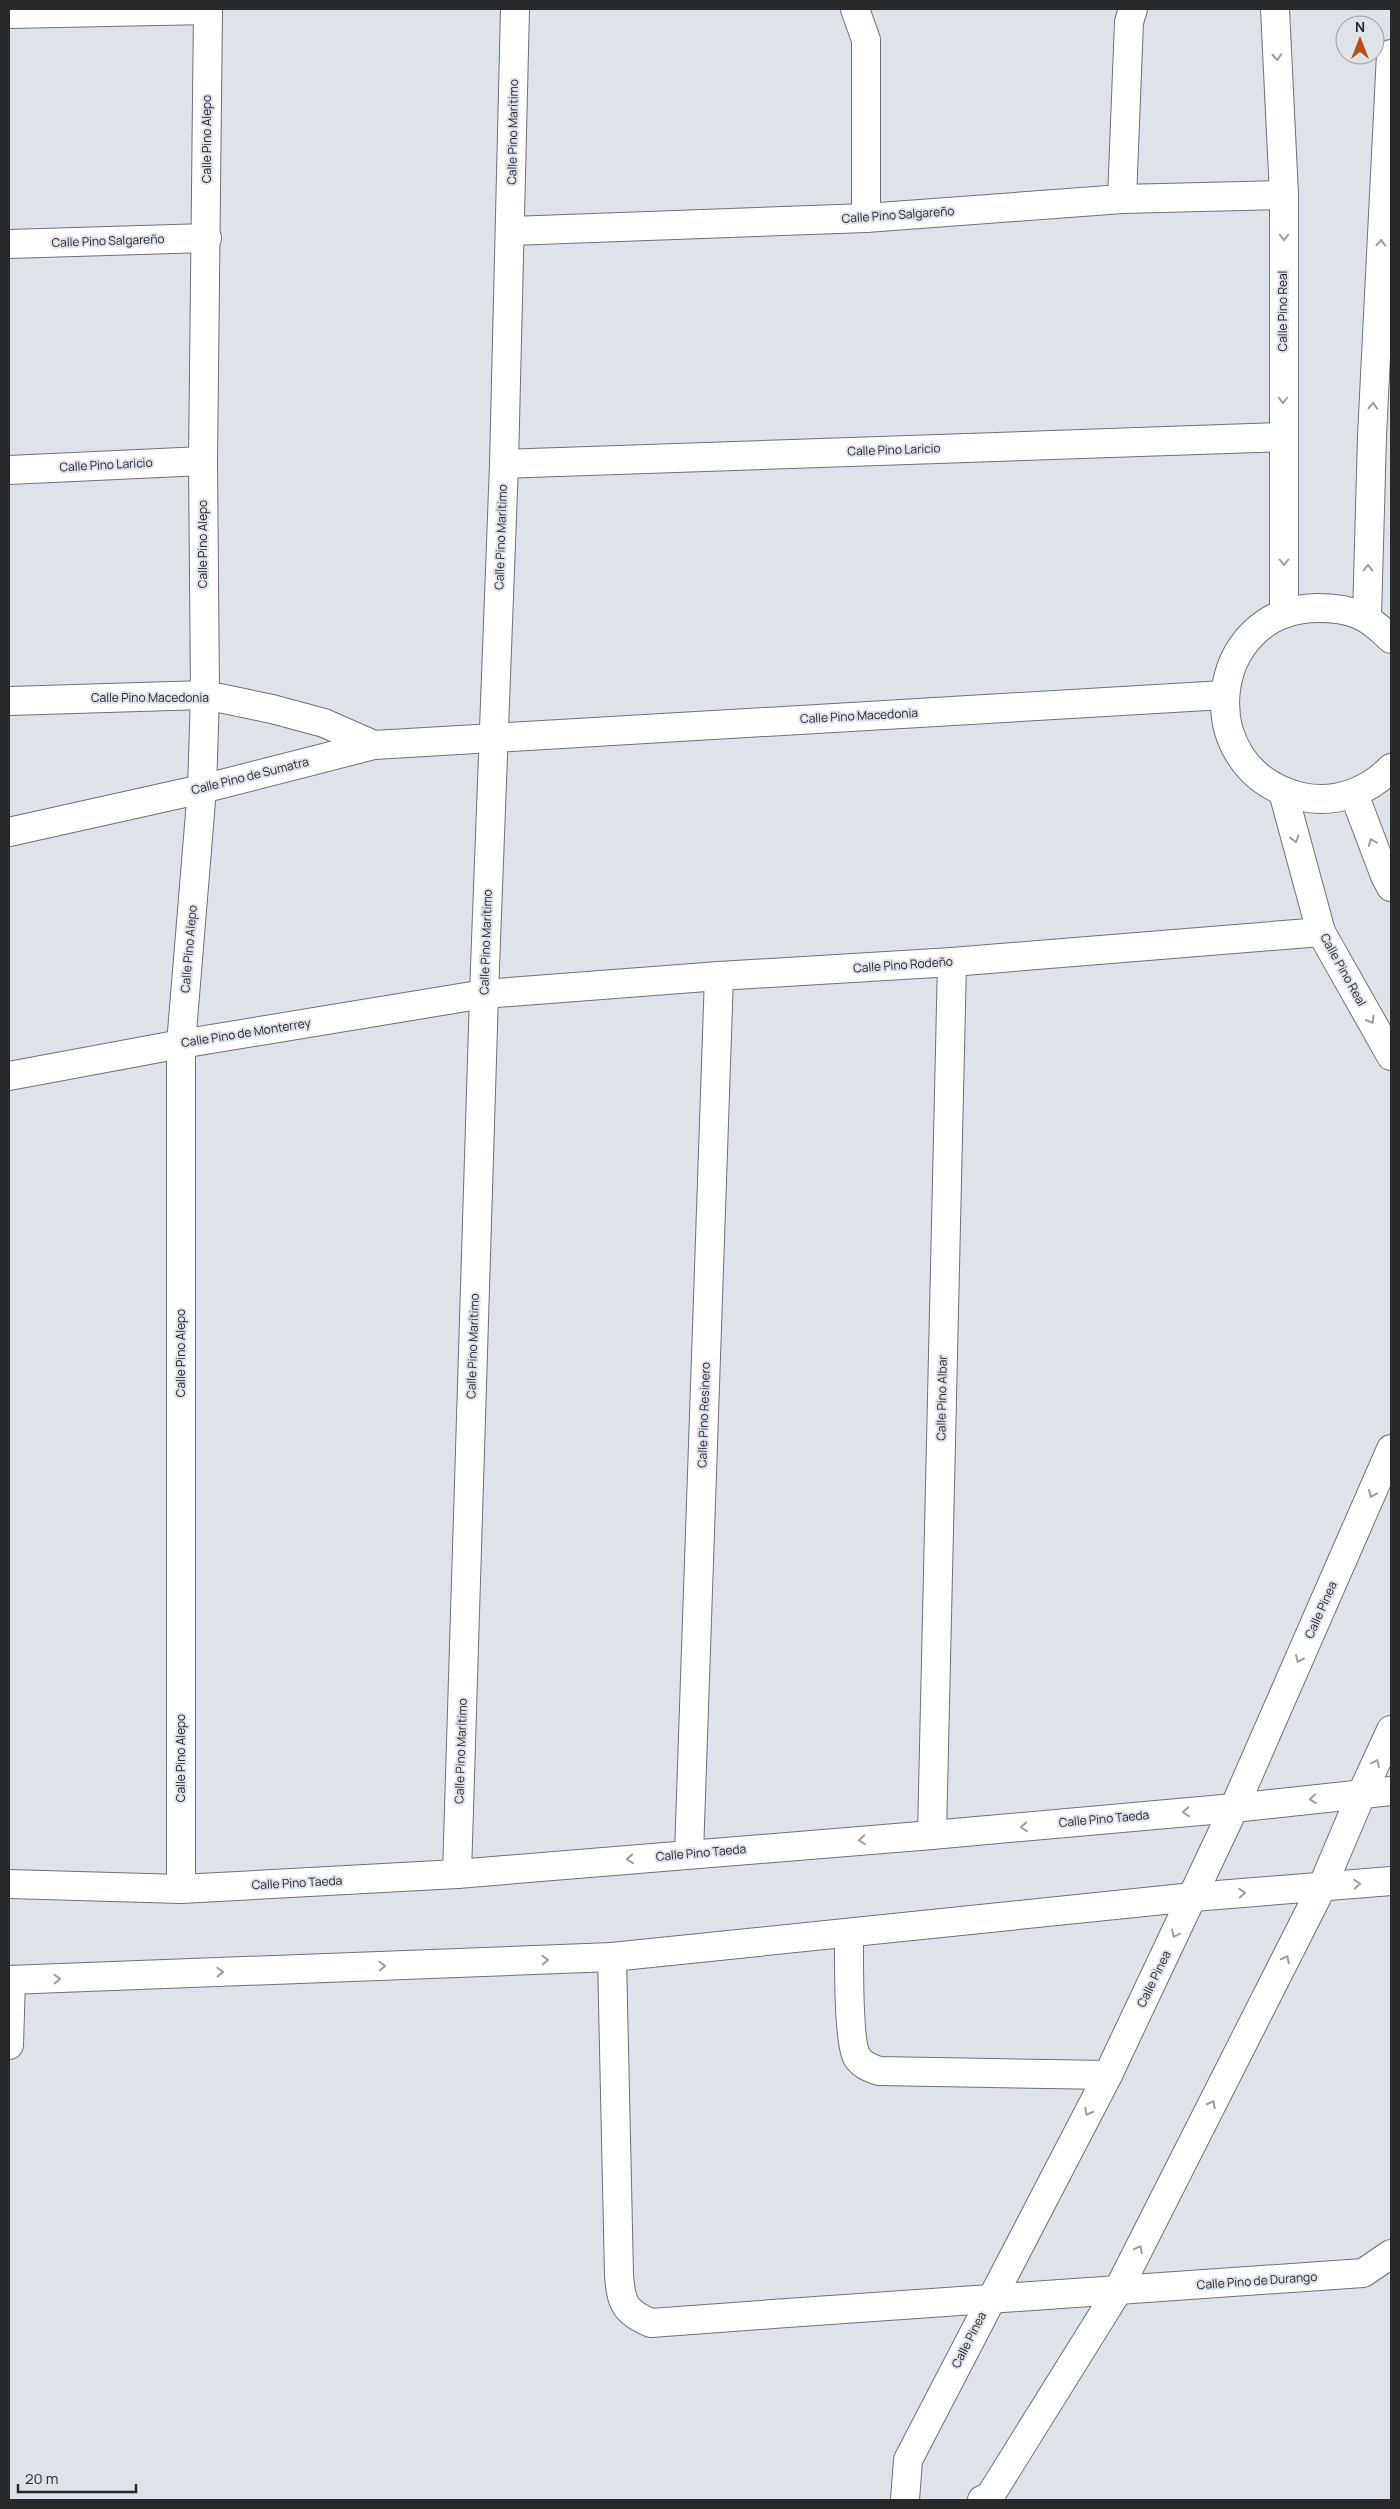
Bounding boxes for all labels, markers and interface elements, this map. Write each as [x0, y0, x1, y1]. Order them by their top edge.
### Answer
north arrow [1335, 15, 1385, 65]
text: N [1355, 17, 1365, 36]
one-way arrow [1272, 54, 1283, 62]
street label: Calle Pino Marítimo [503, 79, 522, 185]
street label: Calle Pino Alepo [198, 95, 215, 183]
street label: Calle Pino Salgareño [841, 202, 955, 227]
street label: Calle Pino Salgareño [51, 230, 165, 251]
one-way arrow [1279, 234, 1289, 242]
one-way arrow [1376, 239, 1387, 247]
street label: Calle Pino Real [1274, 271, 1291, 351]
one-way arrow [1278, 396, 1288, 404]
one-way arrow [1368, 401, 1379, 409]
street label: Calle Pino Laricio [847, 439, 941, 460]
street label: Calle Pino Laricio [59, 454, 153, 475]
street label: Calle Pino Marítimo [490, 484, 511, 590]
street label: Calle Pino Alepo [194, 500, 211, 588]
one-way arrow [1279, 559, 1289, 567]
one-way arrow [1363, 564, 1373, 572]
street label: Calle Pino Macedonia [91, 689, 209, 706]
street label: Calle Pino Macedonia [800, 704, 918, 727]
street label: Calle Pino de Sumatra [189, 753, 310, 798]
one-way arrow [1290, 835, 1300, 843]
one-way arrow [1368, 839, 1378, 847]
street label: Calle Pino Marítimo [475, 889, 496, 995]
street label: Calle Pino Alepo [176, 904, 201, 994]
street label: Calle Pino Real [1316, 930, 1370, 1009]
street label: Calle Pino Rodeño [853, 953, 953, 976]
street label: Calle Pino de Monterrey [180, 1014, 313, 1051]
one-way arrow [1365, 1015, 1375, 1024]
street label: Calle Pino Marítimo [462, 1293, 483, 1399]
street label: Calle Pino Alepo [172, 1309, 189, 1397]
street label: Calle Pino Albar [932, 1354, 951, 1441]
street label: Calle Pino Resinero [693, 1362, 714, 1468]
one-way arrow [1367, 1489, 1378, 1498]
street label: Calle Pinea [1300, 1578, 1341, 1641]
one-way arrow [1295, 1654, 1306, 1663]
street label: Calle Pino Marítimo [450, 1698, 471, 1804]
street label: Calle Pino Alepo [172, 1714, 189, 1802]
one-way arrow [1369, 1760, 1379, 1769]
one-way arrow [1309, 1793, 1317, 1804]
street label: Calle Pino Taeda [1058, 1806, 1150, 1831]
one-way arrow [1181, 1806, 1189, 1817]
one-way arrow [1020, 1821, 1028, 1832]
one-way arrow [858, 1835, 866, 1846]
street label: Calle Pino Taeda [655, 1840, 747, 1865]
one-way arrow [626, 1854, 634, 1865]
street label: Calle Pino Taeda [251, 1872, 343, 1893]
one-way arrow [1353, 1879, 1361, 1890]
one-way arrow [1238, 1888, 1246, 1899]
one-way arrow [1171, 1929, 1181, 1938]
street label: Calle Pinea [1133, 1948, 1175, 2010]
one-way arrow [541, 1954, 549, 1965]
one-way arrow [1280, 1955, 1290, 1964]
one-way arrow [378, 1961, 386, 1971]
one-way arrow [216, 1967, 224, 1978]
one-way arrow [54, 1973, 62, 1984]
one-way arrow [1206, 2100, 1216, 2109]
one-way arrow [1084, 2107, 1094, 2116]
one-way arrow [1133, 2245, 1143, 2254]
street label: Calle Pino de Durango [1196, 2268, 1318, 2293]
street label: Calle Pinea [947, 2309, 990, 2371]
scale bar [18, 2462, 135, 2494]
text: 20 m [25, 2468, 58, 2489]

